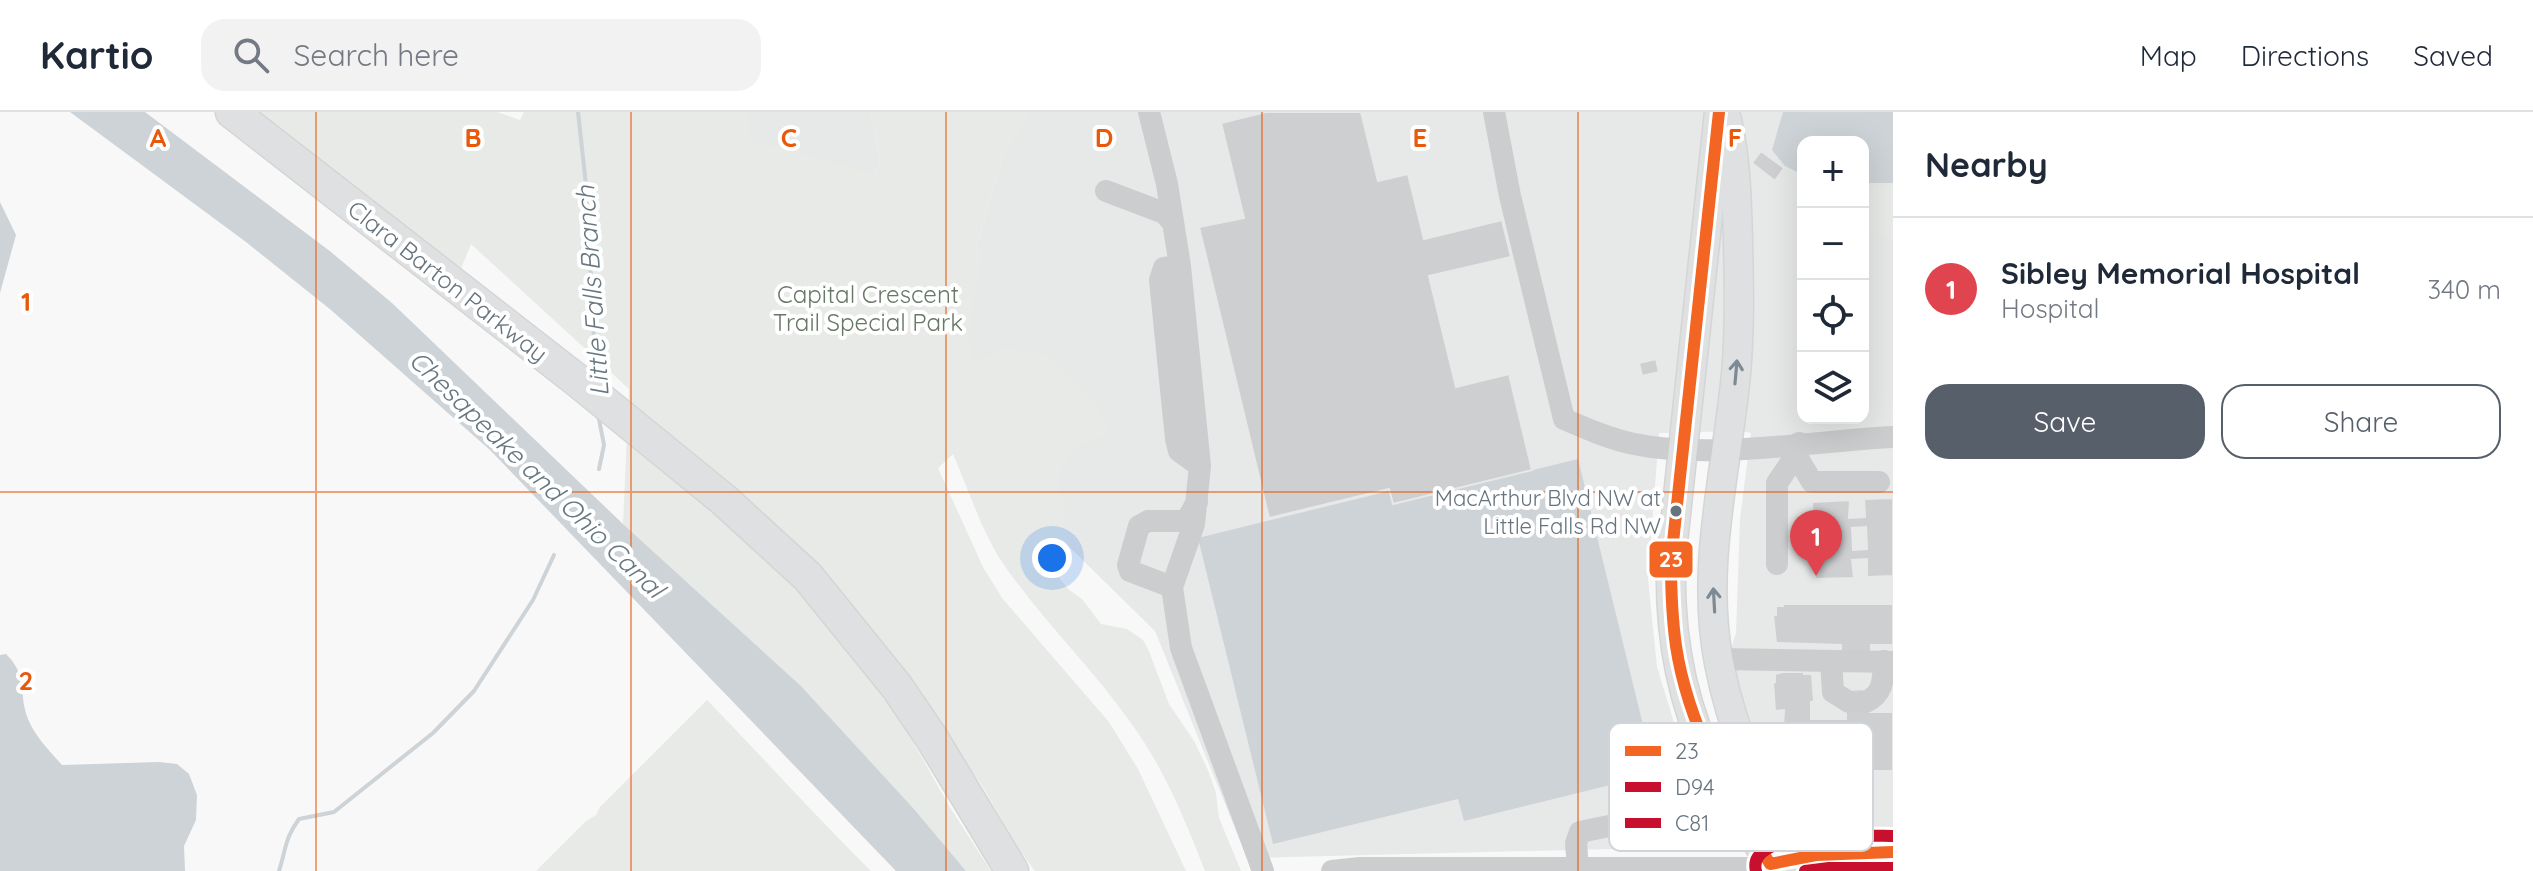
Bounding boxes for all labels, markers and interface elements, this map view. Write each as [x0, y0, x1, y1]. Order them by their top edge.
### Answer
search box [201, 19, 761, 91]
text: Kartio [40, 31, 153, 79]
icon: search [229, 33, 273, 77]
text: Search here [293, 36, 459, 74]
text: Map [2140, 38, 2197, 73]
text: Directions [2241, 38, 2369, 73]
text: Saved [2413, 38, 2493, 73]
text: A [150, 121, 167, 154]
text: B [464, 121, 482, 154]
text: C [781, 121, 797, 154]
text: D [1095, 121, 1113, 154]
text: E [1413, 121, 1427, 154]
text: F [1728, 121, 1742, 154]
map controls [1797, 136, 1869, 424]
button: + [1797, 136, 1869, 208]
text: Nearby [1925, 143, 2048, 186]
water label: Little Falls Branch [568, 183, 616, 398]
street label: Clara Barton Parkway [342, 194, 554, 368]
button: − [1797, 208, 1869, 280]
text: Sibley Memorial Hospital [2001, 254, 2360, 292]
text: 1 [1946, 273, 1956, 306]
text: 340 m [2427, 273, 2501, 306]
park label: Capital Crescent Trail Special Park [773, 279, 963, 337]
button: locate [1797, 280, 1869, 352]
text: 1 [21, 285, 31, 318]
text: Hospital [2001, 292, 2100, 325]
water label: Chesapeake and Ohio Canal [402, 343, 674, 607]
button: layers [1797, 352, 1869, 424]
one-way arrow [1729, 359, 1744, 386]
button: Save [1925, 384, 2205, 459]
button: Share [2221, 384, 2501, 459]
place label: MacArthur Blvd NW at Little Falls Rd NW [1435, 484, 1661, 540]
marker: MacArthur Blvd NW at Little Falls Rd NW [1668, 503, 1684, 519]
pin: 1 [1790, 510, 1842, 576]
your location [1032, 538, 1072, 578]
line badge: 23 [1648, 540, 1694, 579]
text: 23 [1659, 545, 1683, 573]
one-way arrow [1706, 588, 1721, 614]
text: 2 [19, 664, 33, 697]
legend [1609, 723, 1873, 851]
text: 23 [1675, 737, 1699, 765]
text: D94 [1675, 773, 1715, 801]
text: C81 [1675, 809, 1709, 837]

